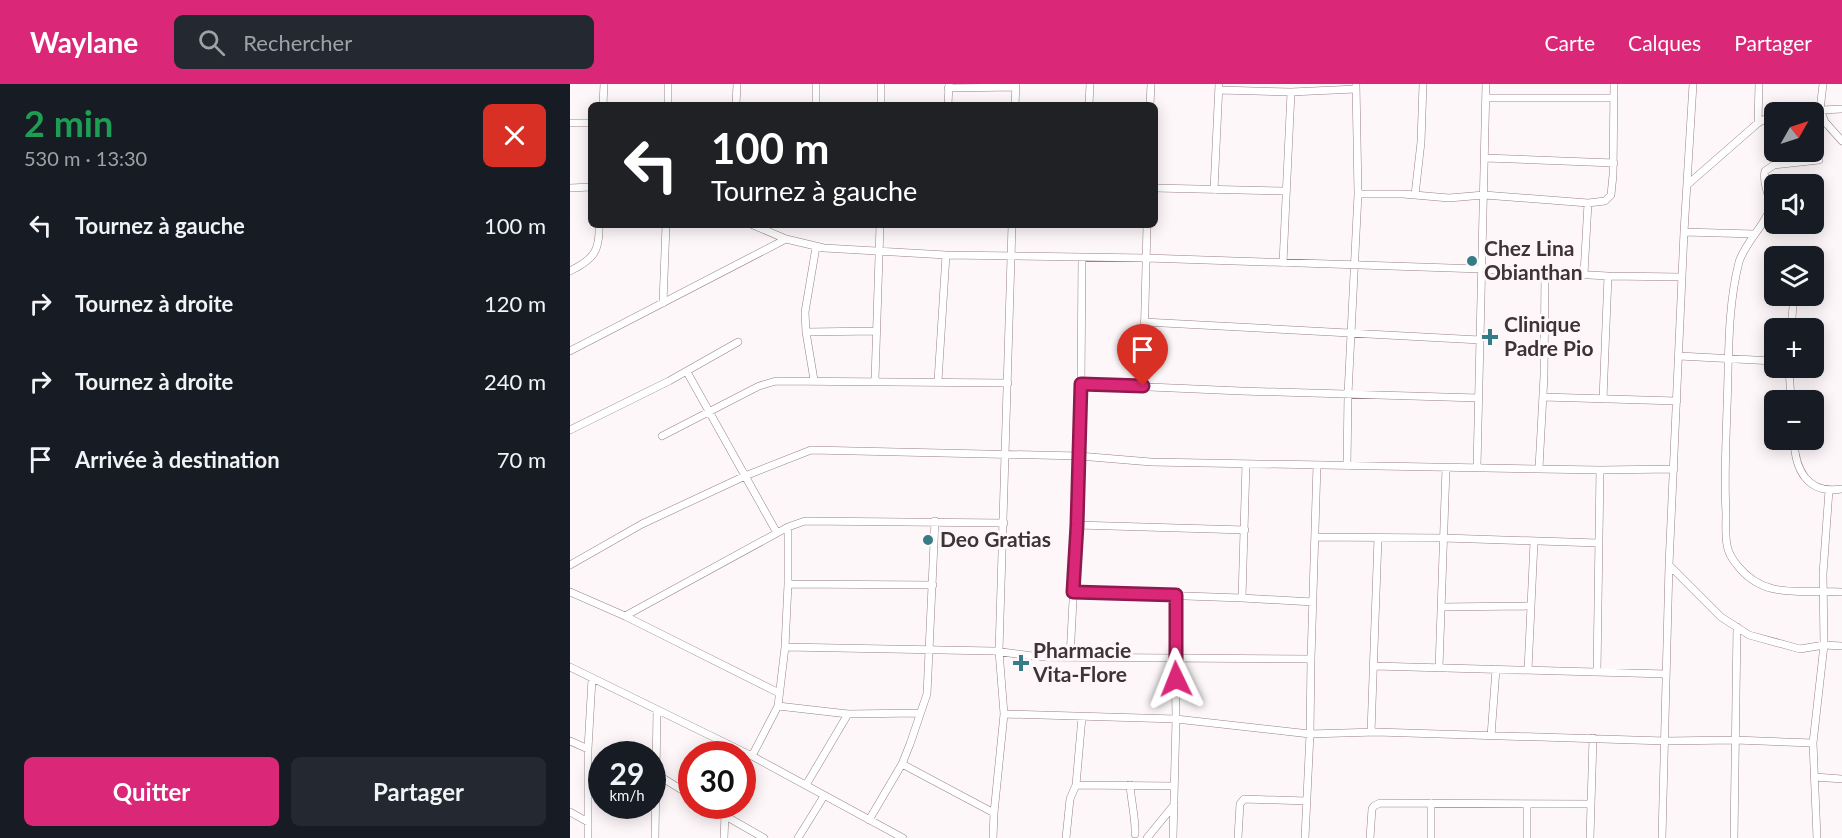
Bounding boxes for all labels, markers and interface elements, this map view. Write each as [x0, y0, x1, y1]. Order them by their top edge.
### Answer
search box [174, 15, 594, 69]
text: Waylane [30, 25, 138, 59]
icon: search [195, 26, 228, 59]
text: Rechercher [243, 29, 352, 56]
text: Carte [1544, 30, 1595, 55]
text: Calques [1628, 30, 1701, 55]
text: Partager [1734, 30, 1812, 55]
text: 2 min [24, 101, 113, 145]
north arrow [1764, 102, 1824, 162]
map controls [1764, 102, 1824, 450]
button: close [483, 104, 546, 167]
text: 100 m [711, 123, 829, 173]
icon: left [612, 126, 690, 204]
text: 530 m · 13:30 [24, 146, 147, 170]
text: Tournez à gauche [711, 174, 917, 207]
button: sound [1764, 174, 1824, 234]
icon: left [24, 209, 57, 242]
text: Tournez à gauche [75, 212, 245, 239]
text: 100 m [484, 212, 546, 239]
place label: Chez Lina Obianthan [1484, 235, 1583, 284]
button: layers [1764, 246, 1824, 306]
marker: Chez Lina Obianthan [1465, 254, 1479, 268]
icon: right [24, 287, 57, 320]
text: Tournez à droite [75, 290, 233, 317]
text: 120 m [484, 290, 546, 317]
place label: Clinique Padre Pio [1504, 311, 1593, 360]
button: + [1764, 318, 1824, 378]
pin [1117, 324, 1168, 386]
marker: Clinique Padre Pio [1481, 328, 1499, 346]
icon: arrive [1126, 333, 1159, 366]
icon: right [24, 365, 57, 398]
text: Tournez à droite [75, 368, 233, 395]
text: 240 m [484, 368, 546, 395]
button: − [1764, 390, 1824, 450]
icon: arrive [24, 443, 57, 476]
text: Arrivée à destination [75, 446, 280, 473]
text: 70 m [497, 446, 546, 473]
place label: Deo Gratias [940, 526, 1051, 551]
marker: Deo Gratias [921, 533, 935, 547]
place label: Pharmacie Vita-Flore [1032, 637, 1131, 686]
position arrow [1144, 647, 1208, 711]
marker: Pharmacie Vita-Flore [1014, 656, 1028, 670]
speed limit sign: 30 [678, 741, 756, 819]
text: 29 [610, 755, 644, 791]
button: Quitter [24, 757, 279, 826]
button: Partager [291, 757, 546, 826]
text: km/h [609, 786, 645, 804]

